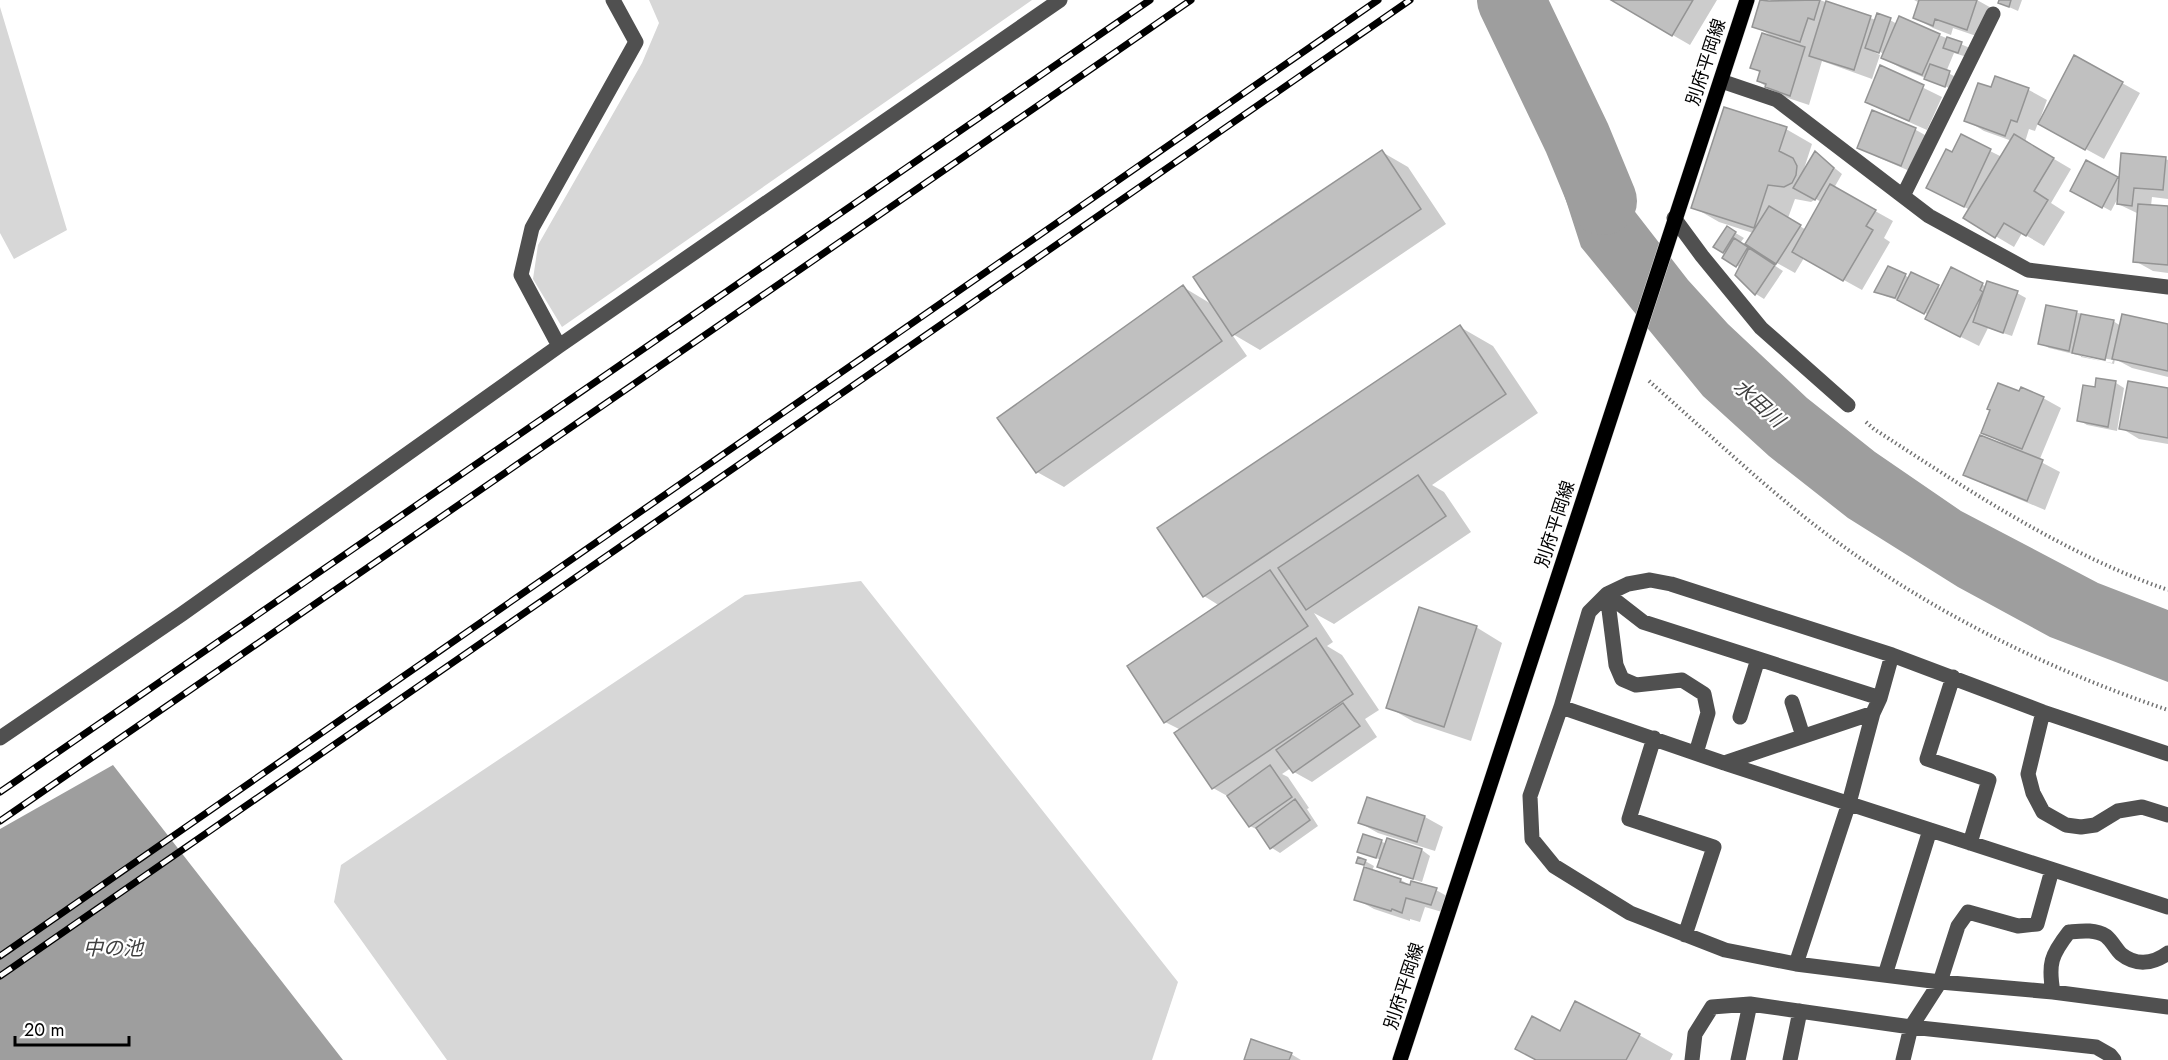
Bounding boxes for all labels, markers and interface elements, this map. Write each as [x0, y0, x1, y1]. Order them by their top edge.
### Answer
street label: 別府平岡線 [1680, 15, 1732, 109]
water label: 水田川 [1727, 373, 1792, 436]
street label: 別府平岡線 [1529, 477, 1581, 571]
water label: 中の池 [83, 934, 145, 963]
street label: 別府平岡線 [1378, 939, 1430, 1033]
scale bar [15, 1009, 129, 1047]
text: 20 m [24, 1017, 64, 1043]

